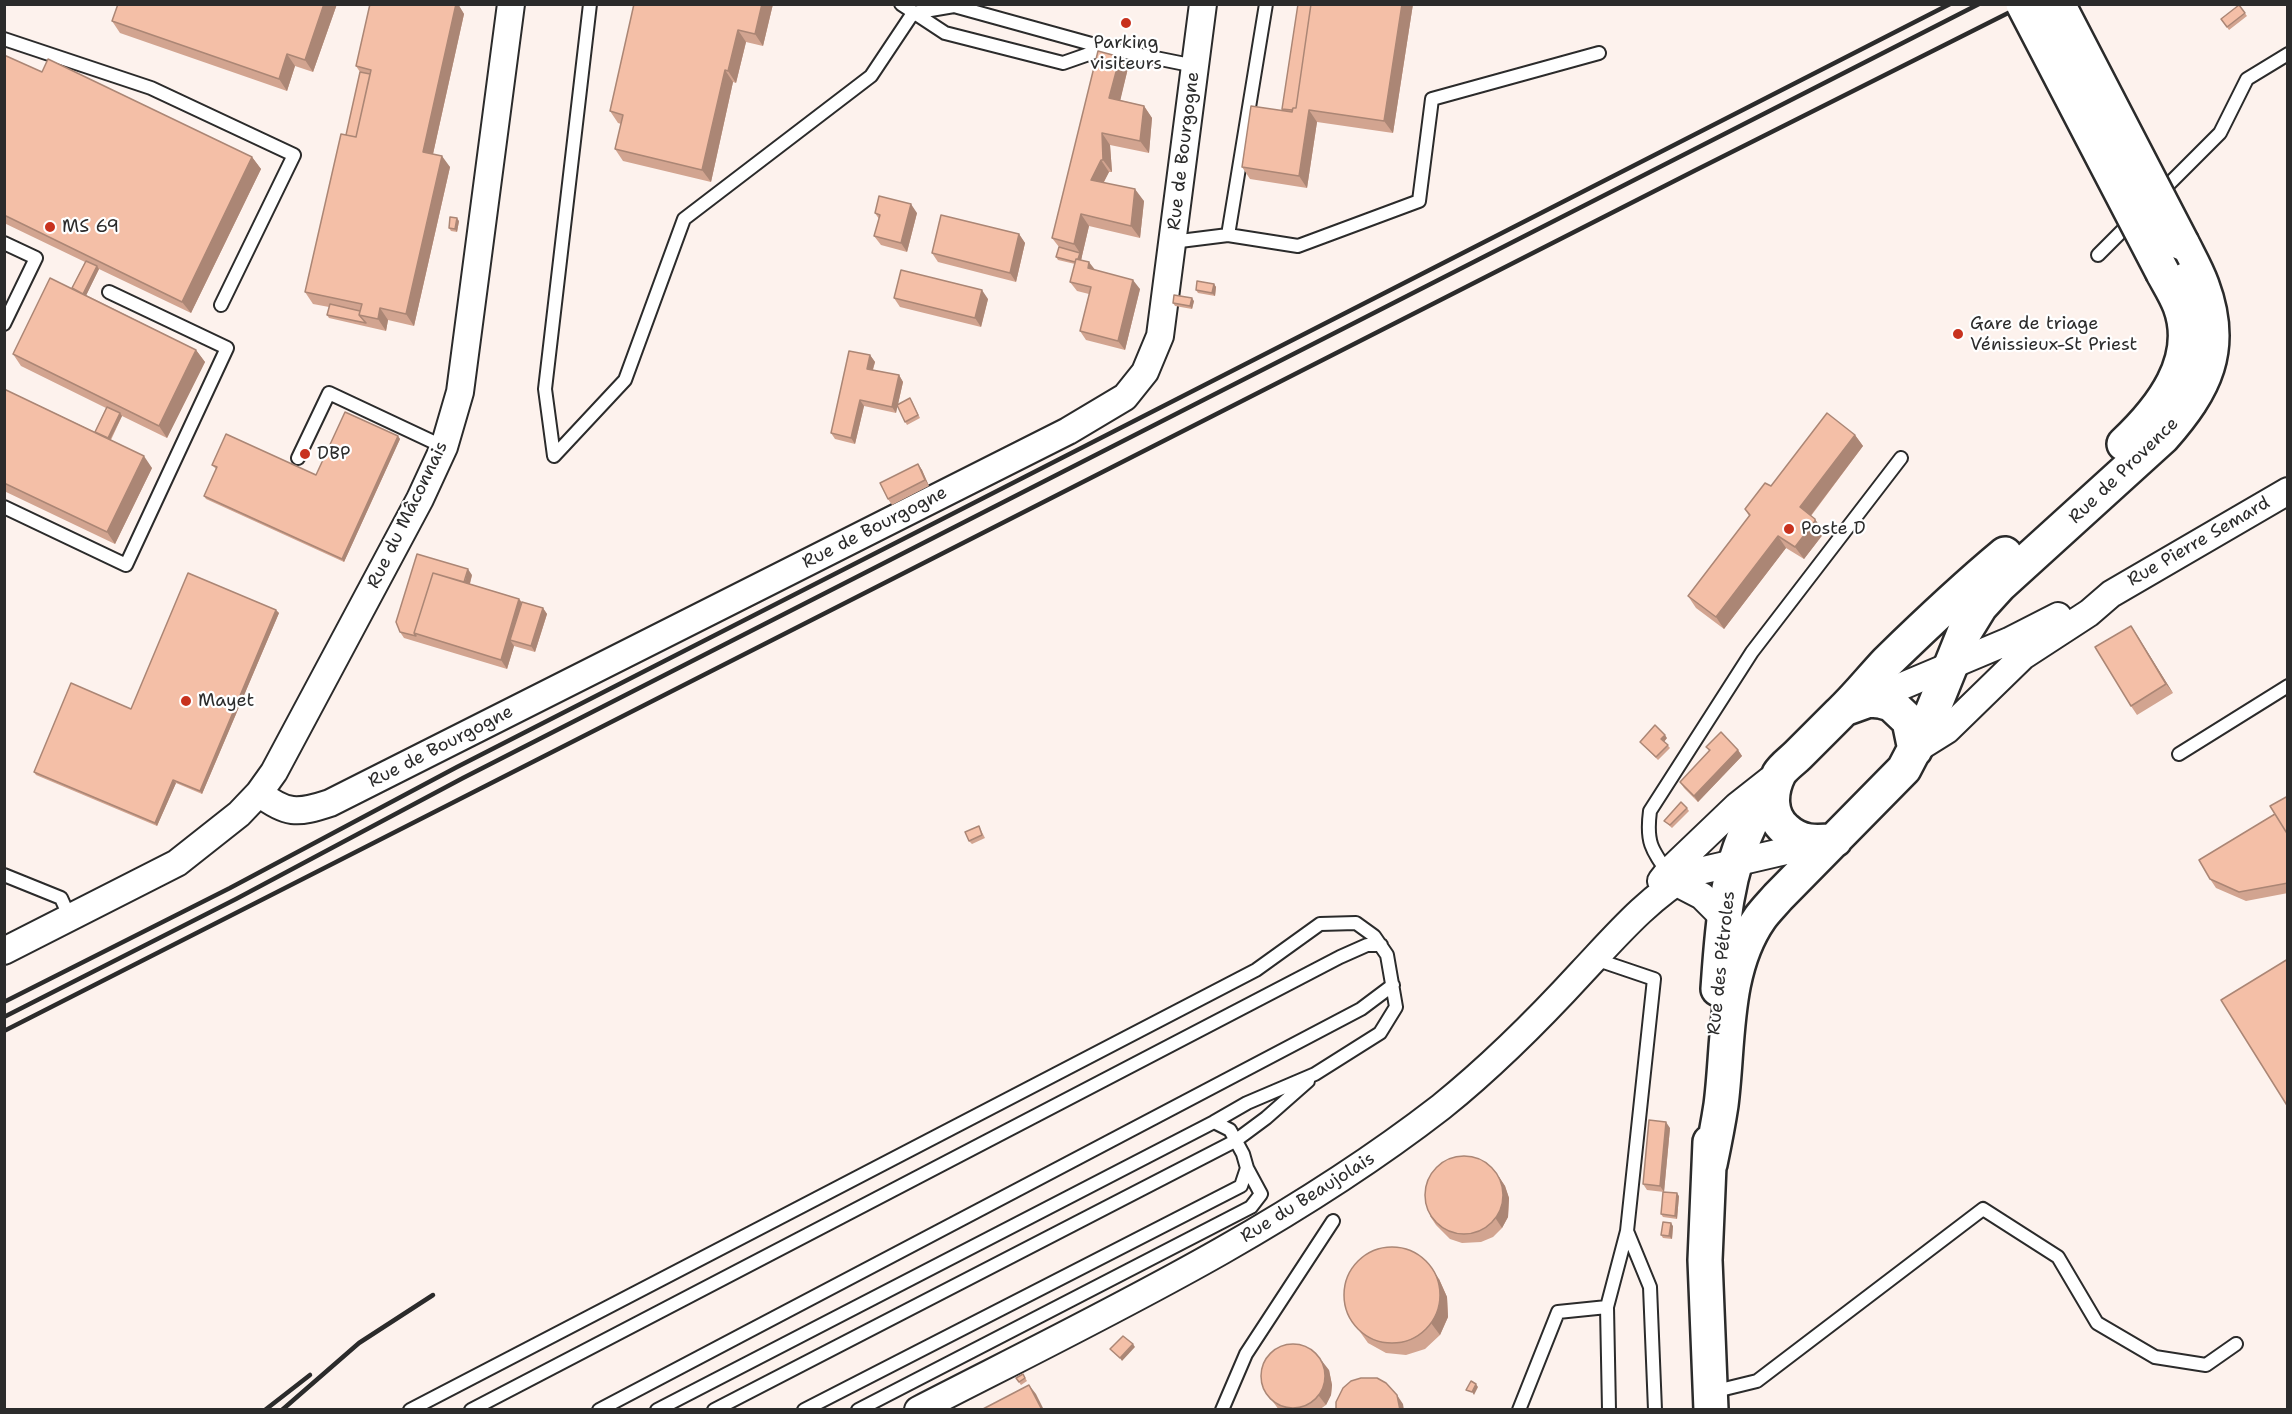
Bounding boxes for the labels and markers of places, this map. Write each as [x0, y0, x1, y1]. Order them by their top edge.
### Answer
marker: Parking visiteurs [1119, 16, 1133, 30]
place label: Parking visiteurs [1090, 32, 1162, 74]
place label: MS 69 [62, 216, 119, 238]
marker: MS 69 [43, 220, 57, 234]
place label: Gare de triage Vénissieux-St Priest [1970, 313, 2137, 356]
marker: Gare de triage Vénissieux-St Priest [1951, 327, 1965, 341]
place label: DBP [317, 443, 350, 465]
marker: DBP [298, 447, 312, 461]
place label: Poste D [1801, 518, 1866, 540]
marker: Poste D [1782, 522, 1796, 536]
place label: Mayet [198, 690, 254, 712]
marker: Mayet [179, 694, 193, 708]

